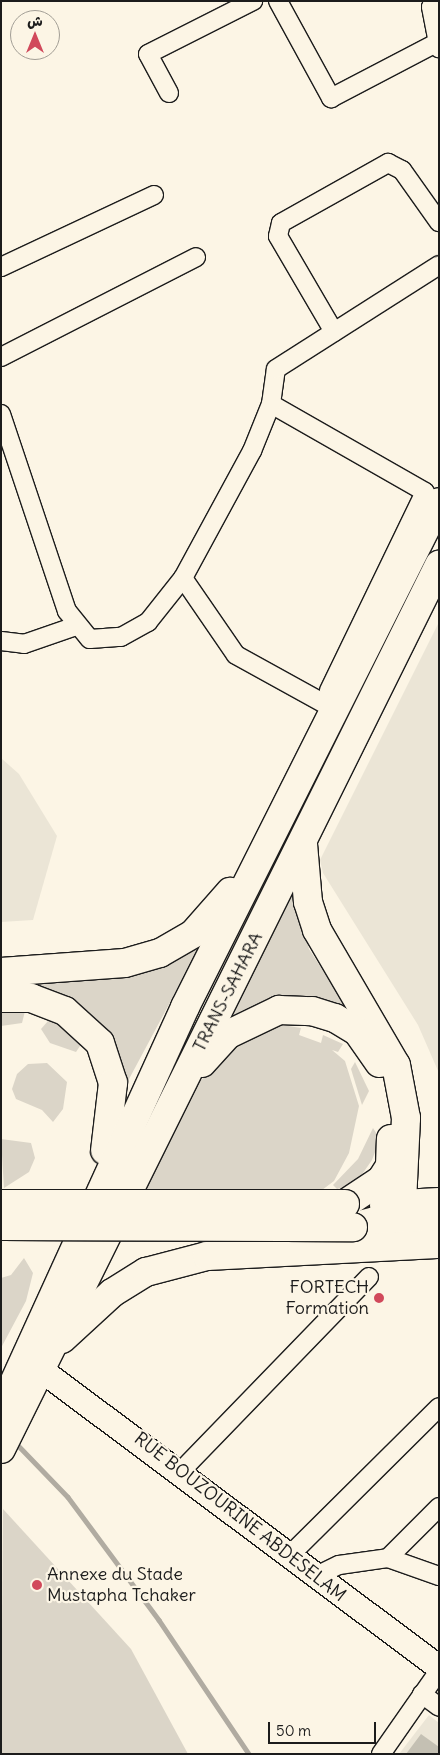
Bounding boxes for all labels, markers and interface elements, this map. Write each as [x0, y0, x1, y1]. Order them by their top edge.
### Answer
north arrow [10, 10, 60, 60]
text: ش [27, 12, 43, 30]
street label: TRANS-SAHARA [189, 929, 267, 1055]
place label: FORTECH Formation [285, 1277, 369, 1320]
marker: FORTECH Formation [373, 1292, 385, 1304]
street label: RUE BOUZOURINE ABDESELAM [130, 1428, 350, 1606]
place label: Annexe du Stade Mustapha Tchaker [47, 1564, 196, 1606]
marker: Annexe du Stade Mustapha Tchaker [31, 1579, 43, 1591]
scale bar [270, 1712, 378, 1744]
text: 50 m [276, 1721, 311, 1740]

